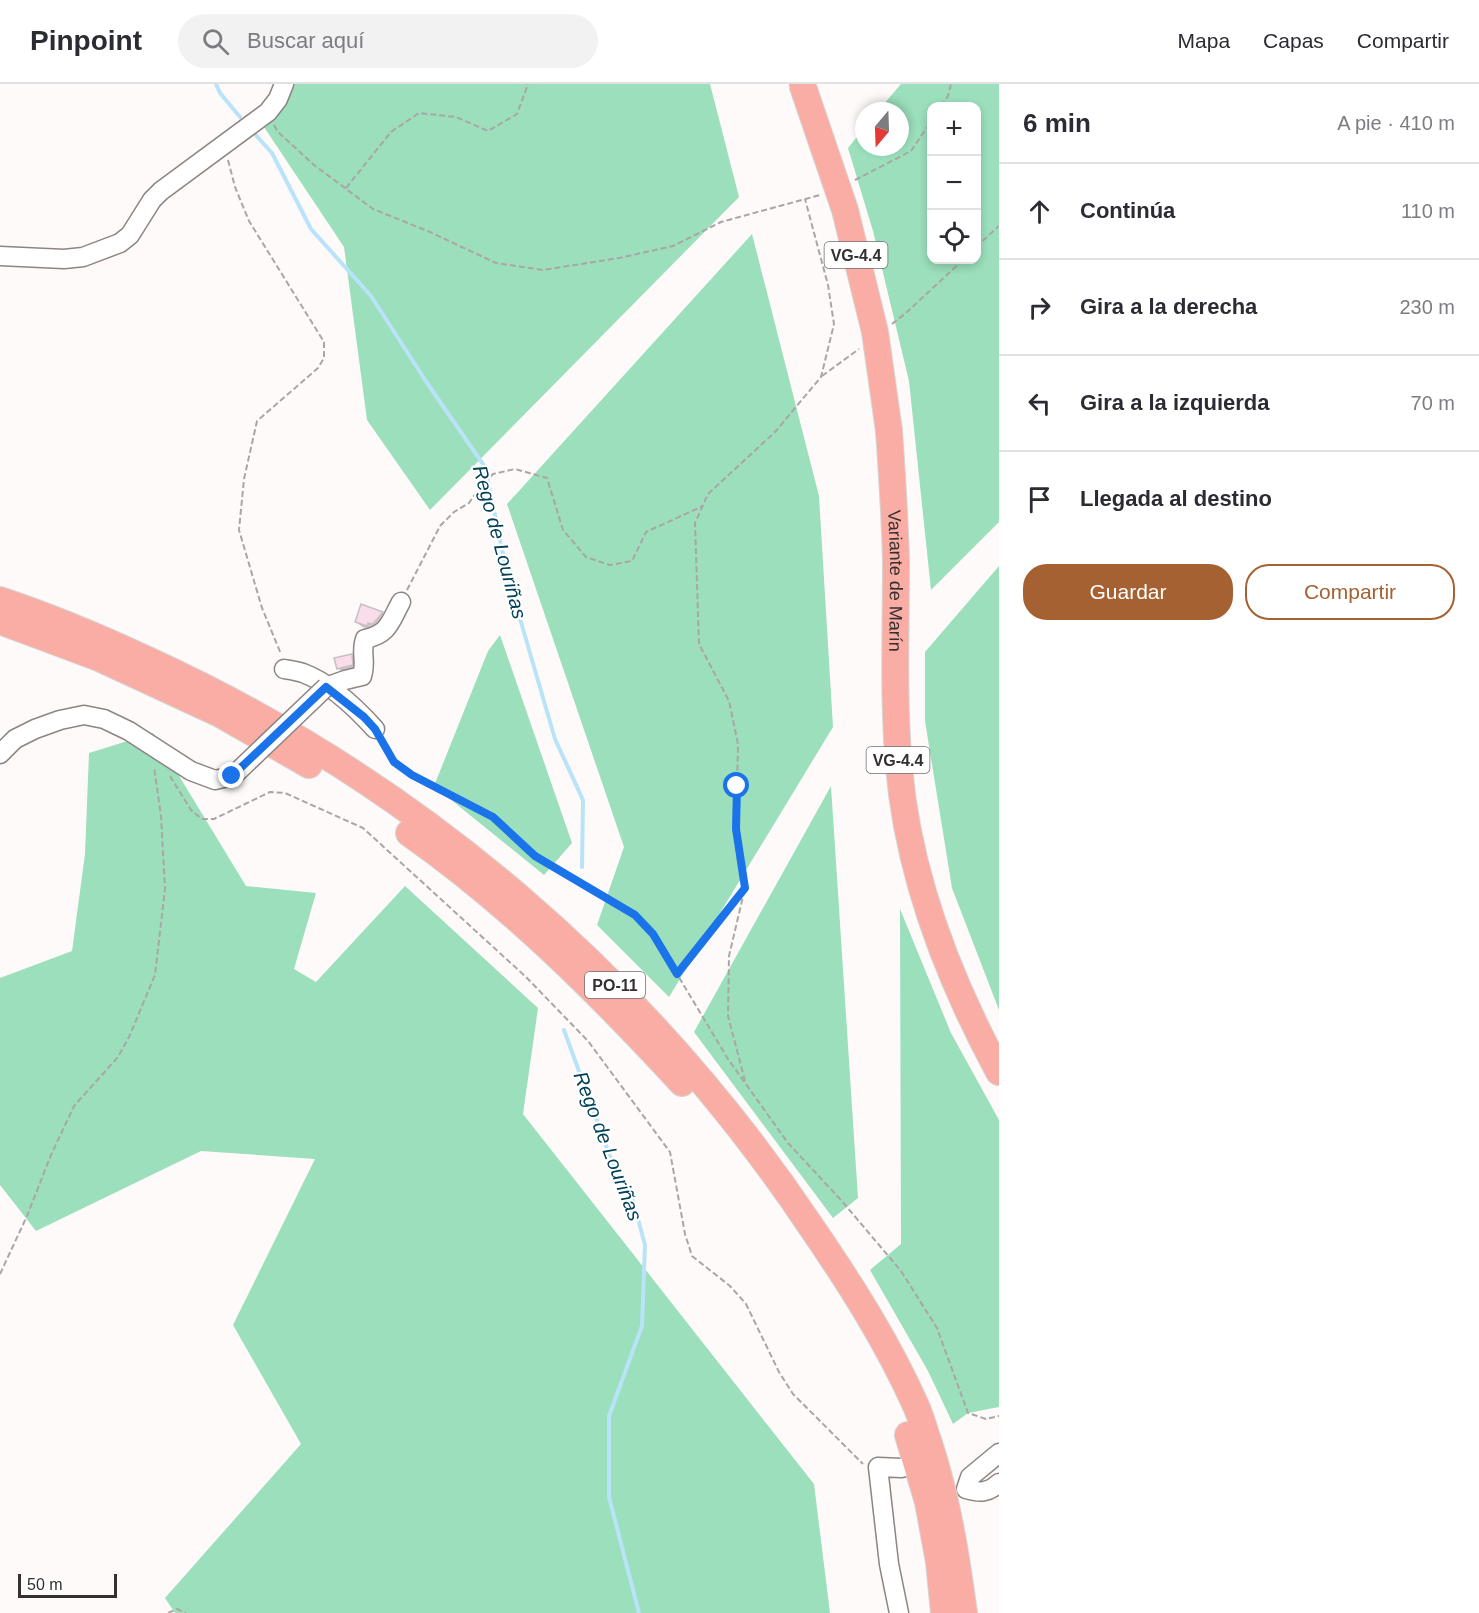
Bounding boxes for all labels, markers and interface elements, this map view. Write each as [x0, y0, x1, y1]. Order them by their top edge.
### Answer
search box [178, 14, 598, 68]
text: Pinpoint [30, 25, 142, 56]
icon: search [199, 25, 232, 58]
text: Buscar aquí [247, 28, 364, 53]
text: Mapa [1178, 29, 1230, 52]
text: Capas [1263, 29, 1324, 52]
text: Compartir [1357, 29, 1449, 52]
north arrow [855, 102, 909, 156]
map controls [927, 102, 981, 264]
button: + [927, 102, 981, 156]
text: 6 min [1023, 108, 1091, 138]
text: A pie · 410 m [1337, 112, 1455, 134]
button: − [927, 156, 981, 210]
icon: ahead [1023, 195, 1056, 228]
text: Continúa [1080, 198, 1175, 223]
text: 110 m [1401, 200, 1455, 222]
button: locate [927, 210, 981, 264]
road number: VG-4.4 [824, 242, 888, 268]
icon: right [1023, 291, 1056, 324]
text: Gira a la derecha [1080, 294, 1257, 319]
text: 230 m [1399, 296, 1455, 318]
icon: left [1023, 387, 1056, 420]
text: Gira a la izquierda [1080, 390, 1270, 415]
text: 70 m [1411, 392, 1455, 414]
water label: Rego de Louriñas [469, 463, 531, 621]
icon: arrive [1023, 483, 1056, 516]
text: Llegada al destino [1080, 486, 1272, 511]
street label: Variante de Marín [884, 510, 906, 652]
button: Guardar [1023, 564, 1233, 620]
button: Compartir [1245, 564, 1455, 620]
road number: VG-4.4 [866, 747, 930, 773]
route end [218, 762, 244, 788]
route start [723, 772, 749, 798]
road number: PO-11 [585, 972, 645, 998]
water label: Rego de Louriñas [569, 1068, 647, 1224]
scale bar [18, 1571, 117, 1598]
text: 50 m [27, 1576, 63, 1593]

